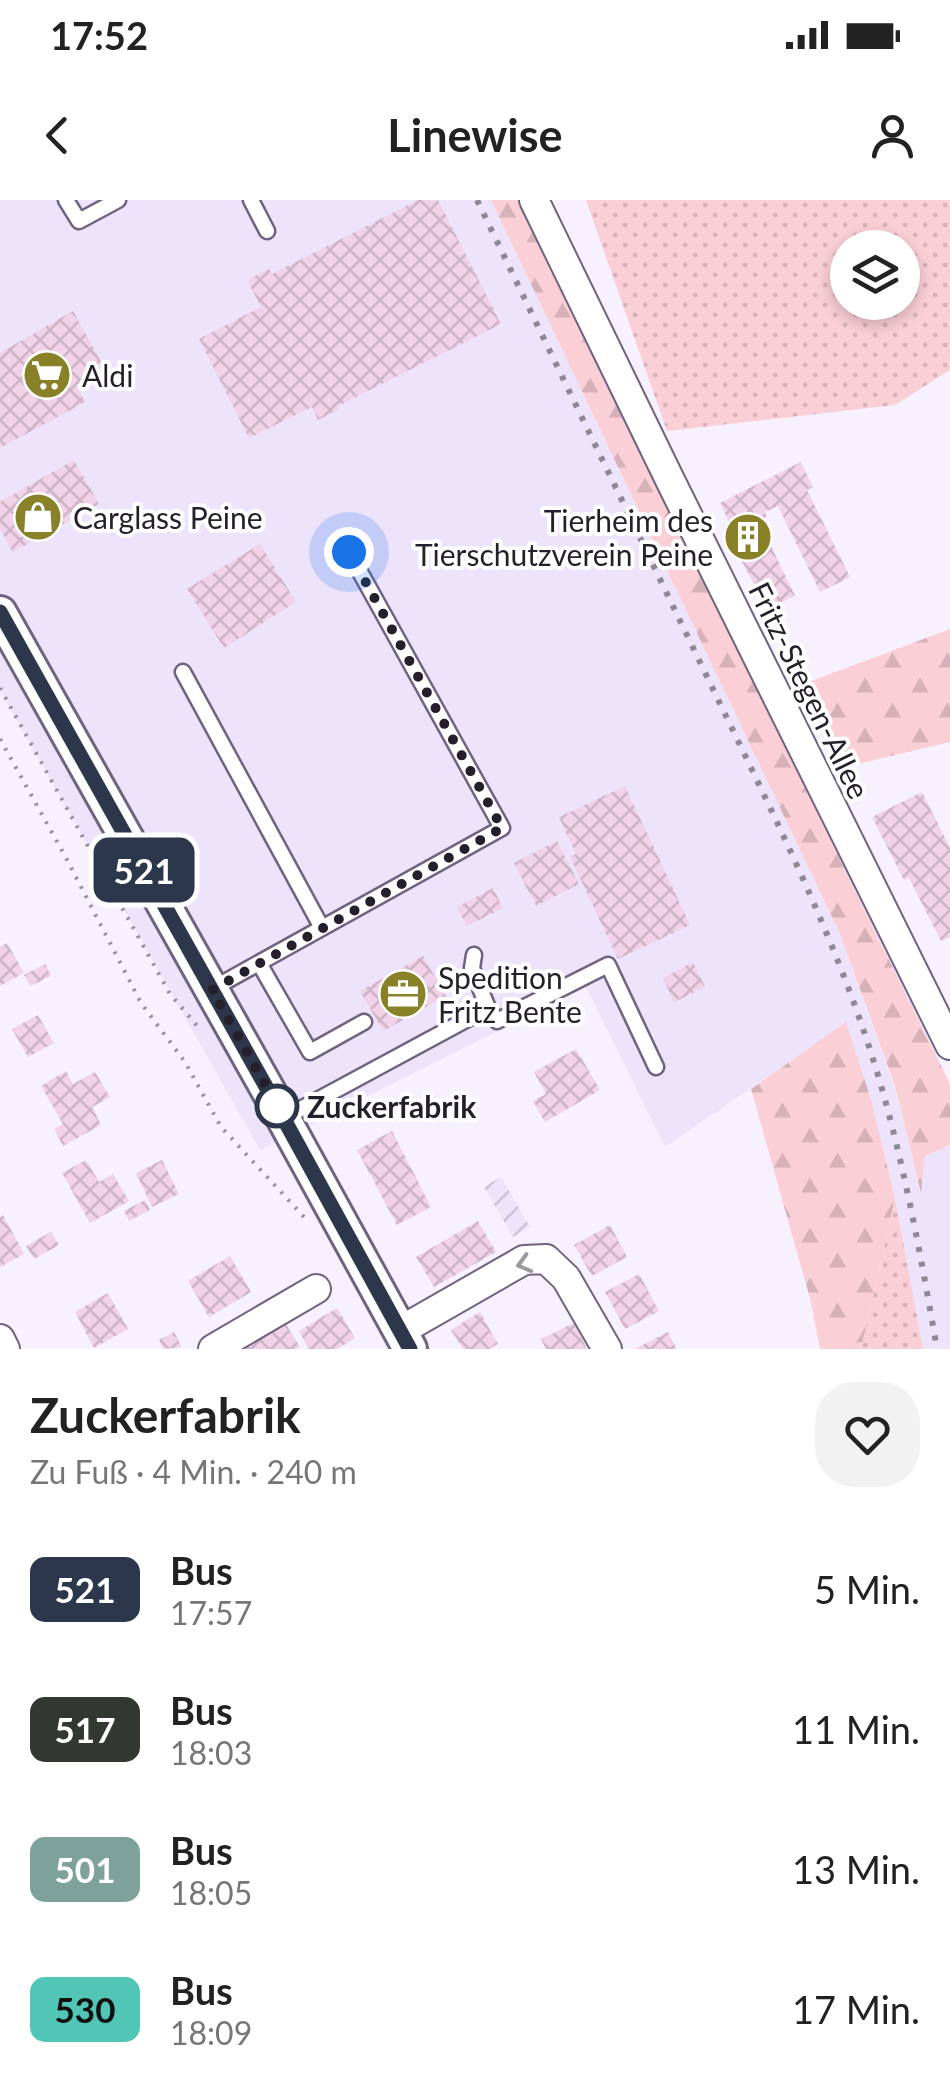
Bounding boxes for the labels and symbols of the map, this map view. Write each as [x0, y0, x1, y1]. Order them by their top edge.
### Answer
supermarket icon: Aldi [21, 349, 73, 401]
place label: Aldi [82, 357, 133, 393]
shop icon: Carglass Peine [12, 491, 64, 543]
place label: Carglass Peine [73, 499, 263, 535]
place label: Tierheim des Tierschutzverein Peine [415, 502, 713, 572]
building icon: Tierheim des Tierschutzverein Peine [722, 511, 774, 563]
your location [324, 527, 374, 577]
street label: Fritz-Stegen-Allee [742, 576, 878, 804]
line badge: 521 [86, 838, 202, 902]
place label: Spedition Fritz Bente [438, 959, 582, 1029]
office icon: Spedition Fritz Bente [377, 968, 429, 1020]
marker: Zuckerfabrik [256, 1085, 298, 1127]
place label: Zuckerfabrik [307, 1088, 477, 1124]
one-way arrow [516, 1252, 534, 1273]

